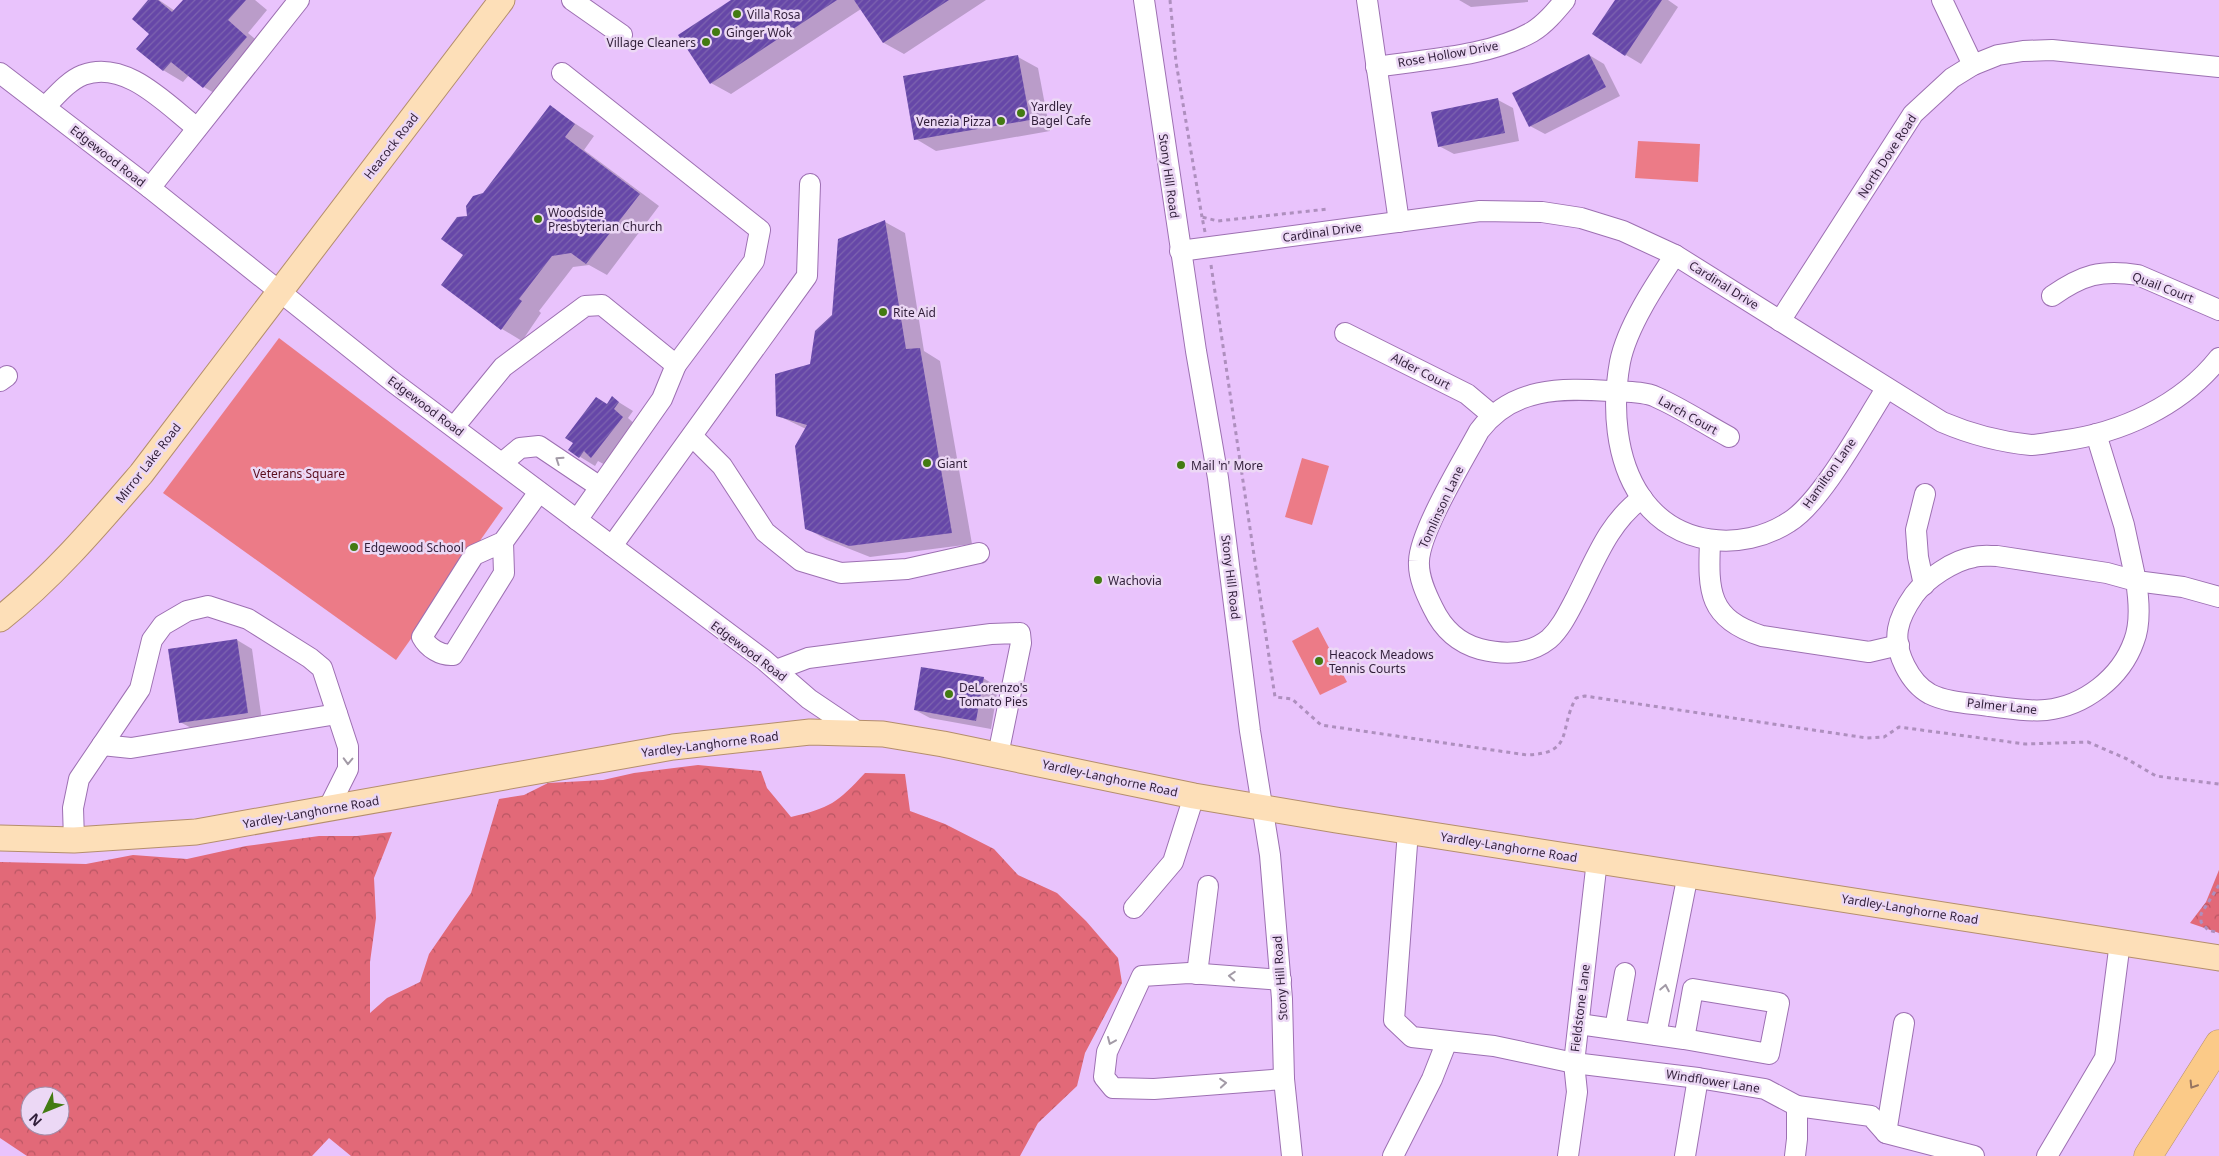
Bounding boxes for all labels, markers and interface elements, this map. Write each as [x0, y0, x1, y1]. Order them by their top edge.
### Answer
place label: Villa Rosa [747, 6, 801, 23]
marker: Villa Rosa [731, 8, 743, 20]
place label: Ginger Wok [726, 24, 793, 41]
marker: Ginger Wok [710, 26, 722, 38]
place label: Village Cleaners [606, 34, 696, 51]
marker: Village Cleaners [700, 36, 712, 48]
street label: Rose Hollow Drive [1396, 37, 1500, 71]
place label: Yardley Bagel Cafe [1031, 98, 1091, 129]
marker: Yardley Bagel Cafe [1015, 107, 1027, 119]
street label: Heacock Road [360, 109, 422, 183]
street label: North Dove Road [1854, 111, 1920, 201]
place label: Venezia Pizza [916, 113, 991, 130]
marker: Venezia Pizza [995, 115, 1007, 127]
street label: Edgewood Road [67, 121, 149, 191]
street label: Stony Hill Road [1155, 133, 1183, 219]
place label: Woodside Presbyterian Church [548, 204, 662, 235]
marker: Woodside Presbyterian Church [532, 213, 544, 225]
street label: Cardinal Drive [1281, 218, 1363, 246]
street label: Cardinal Drive [1686, 257, 1762, 313]
street label: Quail Court [2130, 268, 2197, 307]
place label: Rite Aid [893, 304, 936, 321]
marker: Rite Aid [877, 306, 889, 318]
street label: Alder Court [1388, 349, 1454, 394]
street label: Edgewood Road [384, 372, 468, 440]
street label: Larch Court [1655, 392, 1721, 439]
street label: Mirror Lake Road [111, 419, 185, 507]
street label: Hamilton Lane [1798, 434, 1860, 512]
place label: Giant [937, 455, 968, 472]
one-way arrow [556, 457, 565, 466]
marker: Giant [921, 457, 933, 469]
place label: Mail 'n' More [1191, 457, 1263, 474]
marker: Mail 'n' More [1175, 459, 1187, 471]
street label: Tomlinson Lane [1415, 463, 1468, 551]
park label: Veterans Square [253, 465, 345, 482]
street label: Stony Hill Road [1217, 534, 1245, 620]
place label: Edgewood School [364, 539, 464, 556]
marker: Edgewood School [348, 541, 360, 553]
place label: Wachovia [1108, 572, 1162, 589]
marker: Wachovia [1092, 574, 1104, 586]
street label: Edgewood Road [707, 617, 791, 685]
place label: Heacock Meadows Tennis Courts [1329, 646, 1434, 677]
marker: Heacock Meadows Tennis Courts [1313, 655, 1325, 667]
place label: DeLorenzo's Tomato Pies [959, 679, 1028, 710]
marker: DeLorenzo's Tomato Pies [943, 688, 955, 700]
street label: Palmer Lane [1966, 694, 2038, 718]
street label: Yardley-Langhorne Road [640, 727, 780, 761]
street label: Yardley-Langhorne Road [1041, 755, 1179, 801]
one-way arrow [343, 757, 353, 765]
street label: Yardley-Langhorne Road [241, 792, 381, 832]
street label: Yardley-Langhorne Road [1439, 828, 1579, 866]
street label: Yardley-Langhorne Road [1840, 890, 1980, 928]
street label: Stony Hill Road [1269, 935, 1291, 1021]
street label: Fieldstone Lane [1566, 963, 1594, 1053]
one-way arrow [1228, 971, 1236, 982]
one-way arrow [1660, 983, 1670, 992]
one-way arrow [1107, 1036, 1118, 1045]
street label: Windflower Lane [1665, 1065, 1761, 1097]
one-way arrow [1220, 1078, 1228, 1089]
one-way arrow [2190, 1080, 2199, 1089]
north arrow [20, 1086, 70, 1136]
text: N [24, 1110, 46, 1131]

